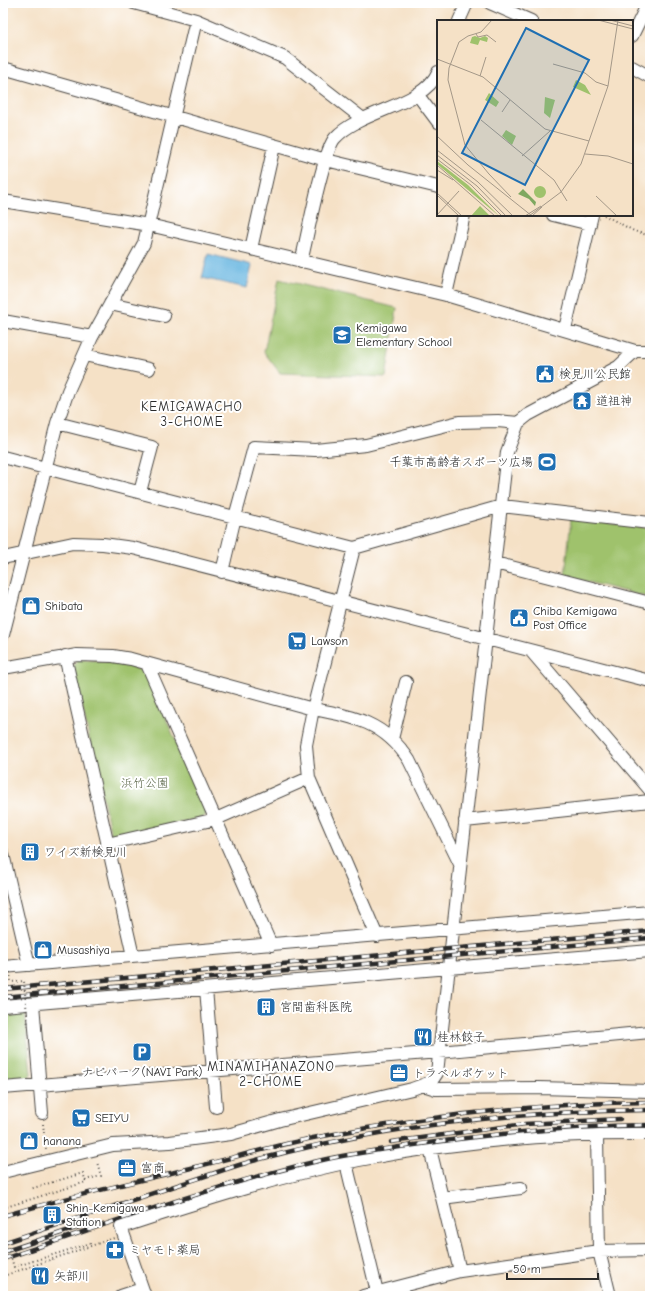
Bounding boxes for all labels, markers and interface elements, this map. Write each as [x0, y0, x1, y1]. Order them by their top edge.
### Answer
inset map [437, 20, 633, 216]
place label: Kemigawa Elementary School [356, 321, 452, 349]
school or university icon: Kemigawa Elementary School [331, 324, 353, 346]
public building icon: 検見川公民館 [534, 363, 556, 385]
place label: 検見川公民館 [559, 367, 631, 381]
temple icon: 道祖神 [571, 390, 593, 412]
place label: 道祖神 [596, 394, 632, 408]
district label: KEMIGAWACHO 3-CHOME [141, 399, 243, 429]
sports icon: 千葉市高齢者スポーツ広場 [536, 451, 558, 473]
place label: 千葉市高齢者スポーツ広場 [389, 455, 533, 469]
shop icon: Shibata [20, 595, 42, 617]
place label: Shibata [45, 599, 83, 613]
place label: Chiba Kemigawa Post Office [533, 604, 617, 632]
public building icon: Chiba Kemigawa Post Office [508, 607, 530, 629]
supermarket icon: Lawson [286, 630, 308, 652]
place label: Lawson [311, 634, 348, 648]
park label: 浜竹公園 [121, 776, 169, 790]
building icon: ワイズ新検見川 [19, 841, 41, 863]
place label: ワイズ新検見川 [44, 845, 128, 859]
shop icon: Musashiya [32, 939, 54, 961]
place label: Musashiya [57, 943, 110, 957]
building icon: 宮間歯科医院 [255, 996, 277, 1018]
place label: 宮間歯科医院 [280, 1000, 352, 1014]
restaurant icon: 桂林餃子 [412, 1026, 434, 1048]
place label: 桂林餃子 [437, 1030, 485, 1044]
parking icon: ナビパーク(NAVI Park) [131, 1041, 153, 1063]
district label: MINAMIHANAZONO 2-CHOME [207, 1059, 335, 1089]
office icon: トラベルポケット [388, 1062, 410, 1084]
place label: ナビパーク(NAVI Park) [82, 1065, 202, 1079]
place label: トラベルポケット [413, 1066, 509, 1080]
supermarket icon: SEIYU [70, 1107, 92, 1129]
place label: SEIYU [95, 1111, 129, 1125]
shop icon: hanana [18, 1130, 40, 1152]
place label: hanana [43, 1134, 81, 1148]
office icon: 富商 [116, 1157, 138, 1179]
place label: 富商 [141, 1161, 165, 1175]
place label: Shin-Kemigawa Station [66, 1201, 144, 1229]
building icon: Shin-Kemigawa Station [41, 1204, 63, 1226]
pharmacy icon: ミヤモト薬局 [104, 1239, 126, 1261]
place label: ミヤモト薬局 [129, 1243, 201, 1257]
scale bar [507, 1255, 598, 1281]
text: 50 m [513, 1262, 541, 1276]
restaurant icon: 矢部川 [29, 1265, 51, 1287]
place label: 矢部川 [54, 1269, 90, 1283]

